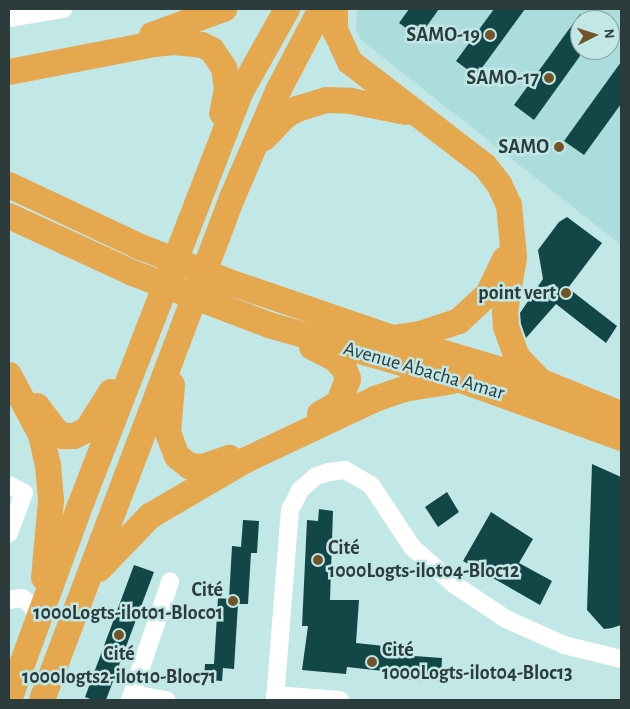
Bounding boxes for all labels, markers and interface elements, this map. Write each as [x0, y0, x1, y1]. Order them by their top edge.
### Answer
north arrow [570, 10, 620, 60]
place label: SAMO-19 [406, 23, 480, 47]
text: N [602, 28, 616, 39]
marker: SAMO-19 [484, 29, 496, 41]
place label: SAMO-17 [466, 66, 539, 90]
marker: SAMO-17 [543, 72, 555, 84]
place label: SAMO [498, 135, 549, 159]
marker: SAMO [553, 141, 565, 153]
place label: point vert [478, 281, 556, 305]
marker: point vert [560, 287, 572, 299]
street label: Avenue Abacha Amar [341, 337, 507, 405]
place label: Cité 1000Logts-ilot04-Bloc12 [328, 536, 519, 583]
marker: Cité 1000Logts-ilot04-Bloc12 [312, 554, 324, 566]
place label: Cité 1000Logts-ilot01-Bloc01 [33, 578, 223, 625]
marker: Cité 1000Logts-ilot01-Bloc01 [227, 595, 239, 607]
marker: Cité 1000logts2-ilot10-Bloc71 [113, 629, 125, 641]
place label: Cité 1000Logts-ilot04-Bloc13 [382, 638, 573, 685]
place label: Cité 1000logts2-ilot10-Bloc71 [22, 643, 216, 690]
marker: Cité 1000Logts-ilot04-Bloc13 [366, 656, 378, 668]

